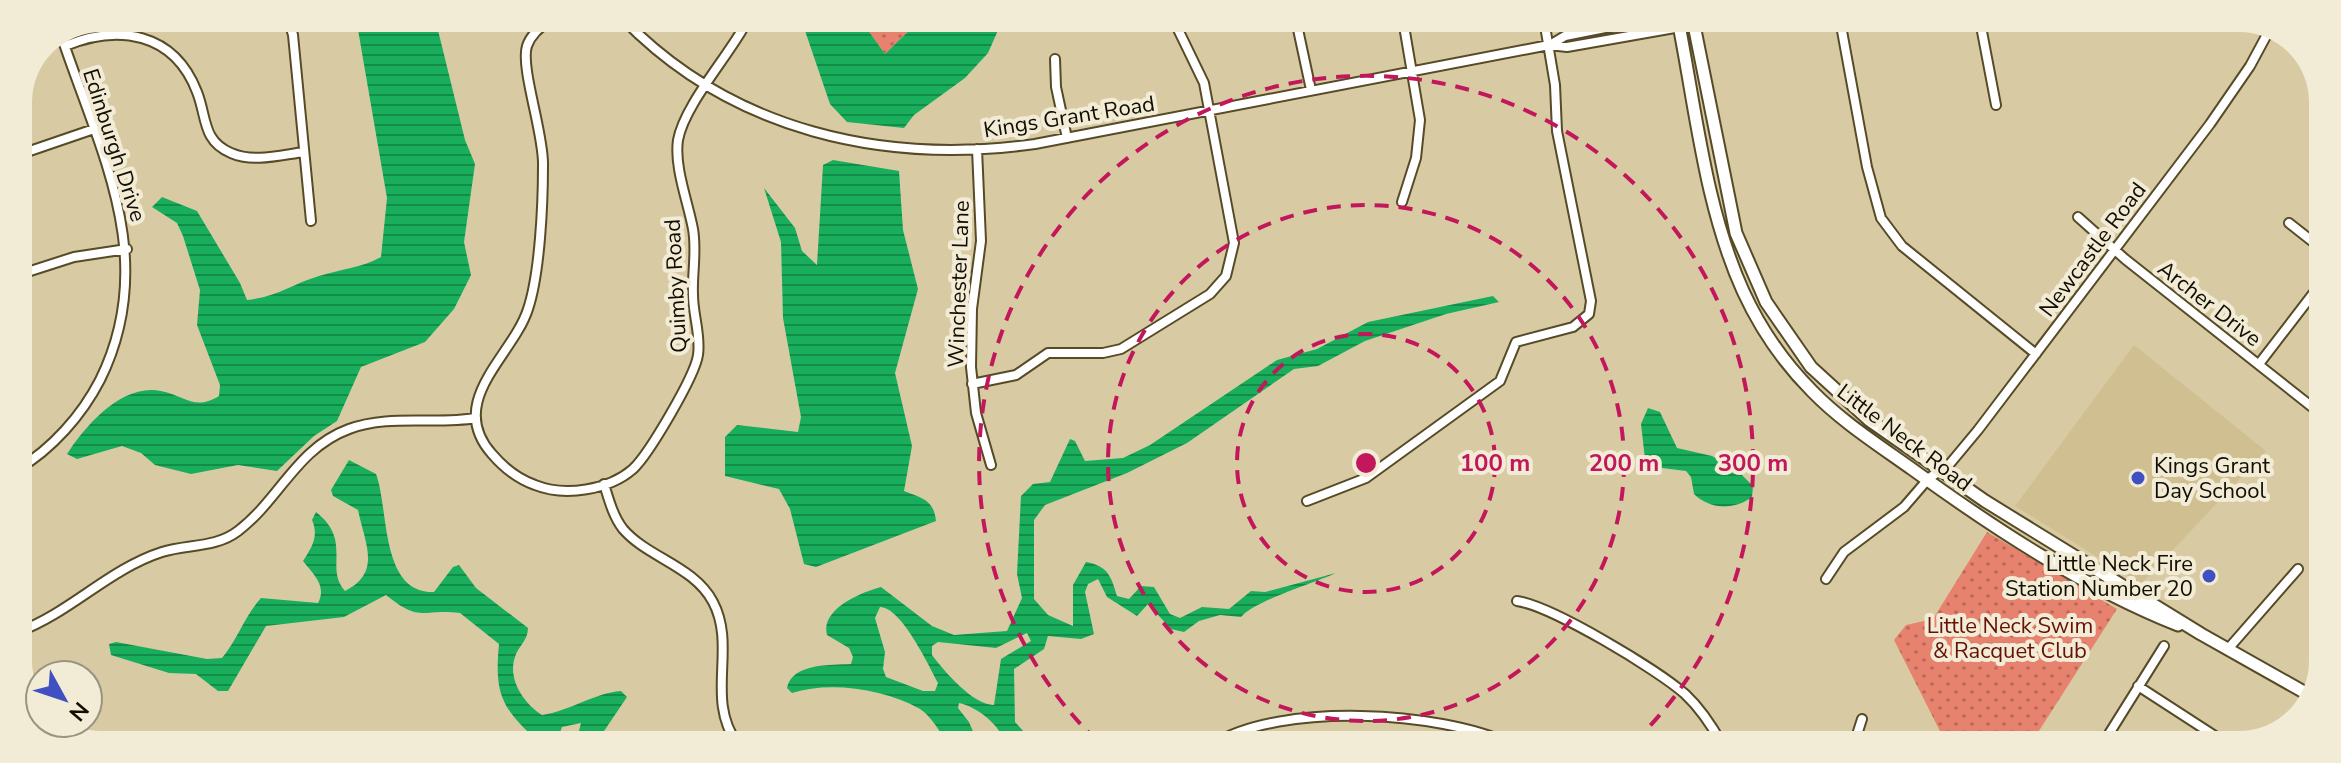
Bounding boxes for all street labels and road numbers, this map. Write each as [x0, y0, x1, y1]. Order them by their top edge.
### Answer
street label: Edinburgh Drive [75, 65, 153, 226]
street label: Kings Grant Road [981, 89, 1157, 145]
street label: Newcastle Road [2032, 176, 2153, 323]
street label: Winchester Lane [941, 200, 977, 368]
street label: Quimby Road [658, 218, 694, 354]
street label: Archer Drive [2151, 254, 2267, 354]
street label: Little Neck Road [1831, 377, 1978, 499]

